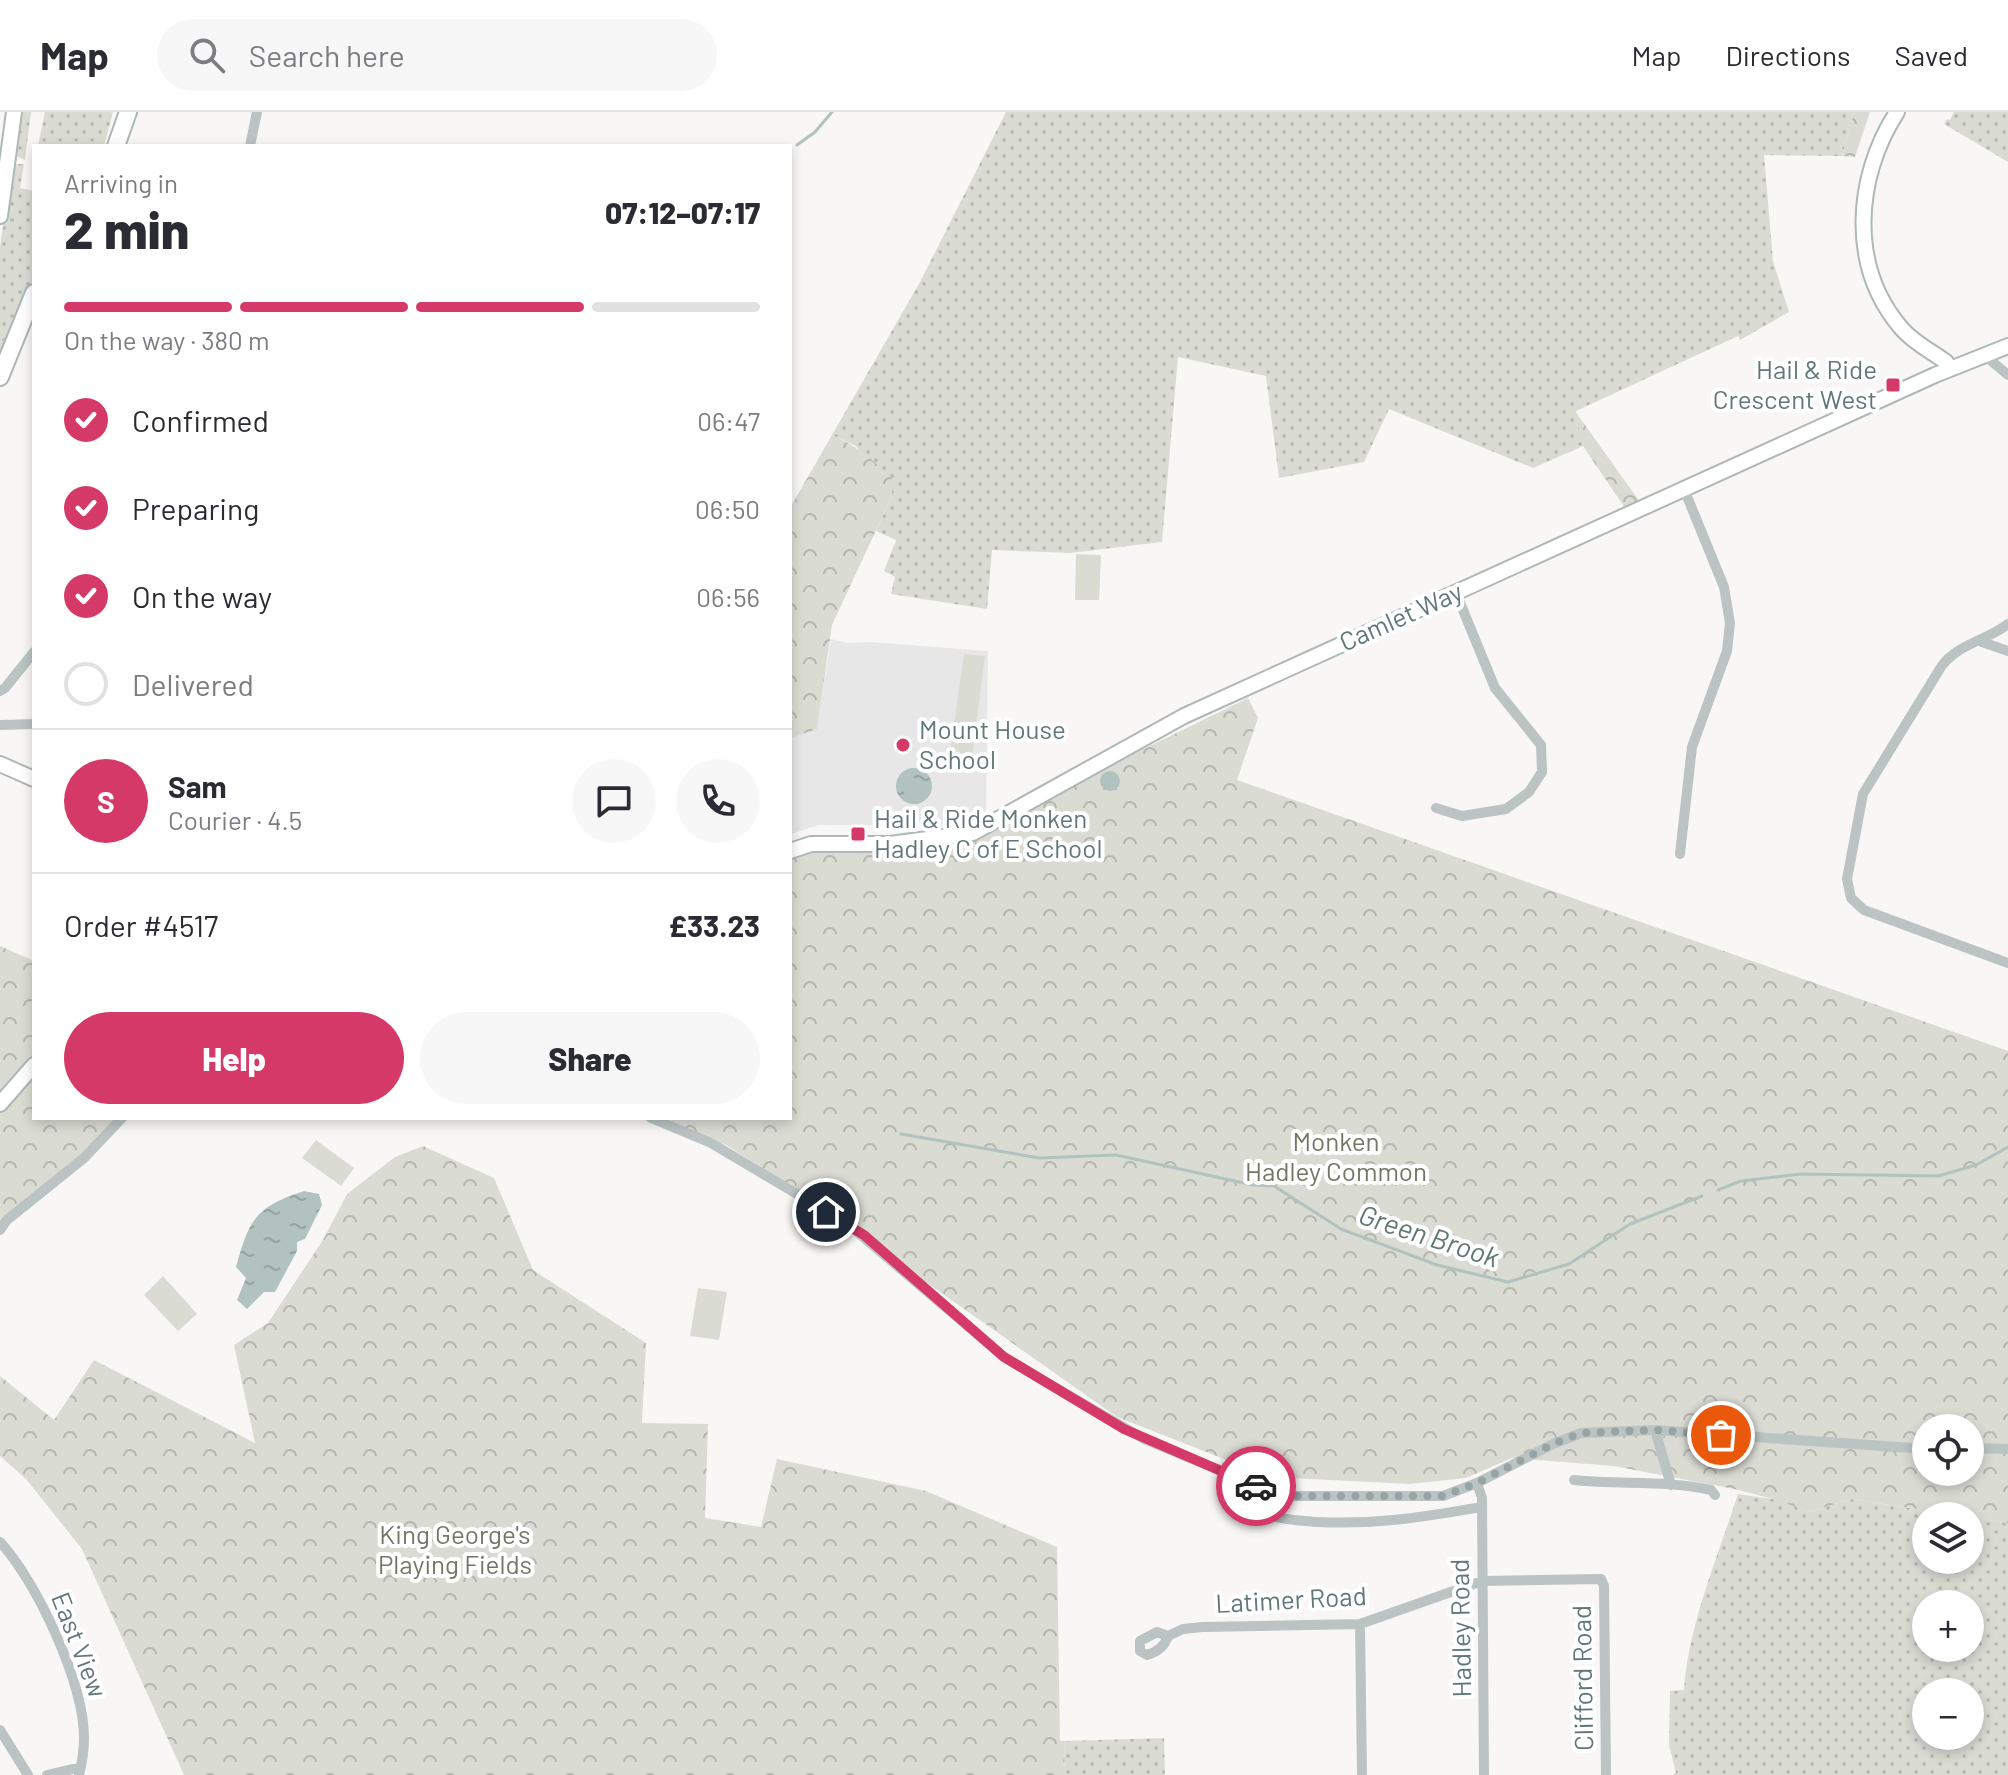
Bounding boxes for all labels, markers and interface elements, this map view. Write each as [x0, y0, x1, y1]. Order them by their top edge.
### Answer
search box [157, 19, 717, 91]
text: Map [40, 32, 109, 78]
icon: search [185, 33, 229, 77]
text: Search here [249, 37, 405, 73]
text: Map [1632, 38, 1681, 72]
text: Directions [1725, 38, 1851, 72]
text: Saved [1895, 38, 1968, 72]
text: Arriving in [64, 167, 178, 198]
text: 07:12–07:17 [605, 194, 760, 230]
text: 2 min [64, 197, 189, 259]
text: On the way · 380 m [64, 324, 270, 355]
place label: Hail & Ride Crescent West [1713, 353, 1877, 414]
marker: Hail & Ride Crescent West [1884, 376, 1902, 394]
icon: check [64, 398, 108, 442]
text: Confirmed [132, 402, 269, 438]
text: 06:47 [697, 405, 760, 436]
icon: check [64, 486, 108, 530]
text: Preparing [132, 490, 259, 526]
text: 06:50 [695, 493, 760, 524]
icon: check [64, 574, 108, 618]
street label: Camlet Way [1334, 575, 1467, 657]
text: On the way [132, 578, 272, 614]
text: 06:56 [696, 581, 760, 612]
text: Delivered [132, 666, 254, 702]
place label: Mount House School [919, 713, 1066, 774]
marker: Mount House School [894, 736, 912, 754]
button: chat [572, 759, 656, 843]
button: phone [676, 759, 760, 843]
text: Sam [168, 768, 227, 804]
text: S [97, 783, 115, 819]
place label: Hail & Ride Monken Hadley C of E School [874, 802, 1102, 863]
text: Courier · 4.5 [168, 804, 302, 835]
marker: Hail & Ride Monken Hadley C of E School [849, 825, 867, 843]
text: Order #4517 [64, 907, 218, 943]
text: £33.23 [669, 907, 760, 943]
button: Help [64, 1012, 404, 1104]
button: Share [420, 1012, 760, 1104]
park label: Monken Hadley Common [1245, 1125, 1427, 1186]
pin [792, 1178, 860, 1246]
icon: home [804, 1190, 848, 1234]
water label: Green Brook [1355, 1196, 1504, 1274]
pin [1687, 1401, 1755, 1469]
icon: bag [1699, 1413, 1743, 1457]
map controls [1912, 1414, 1984, 1750]
button: locate [1912, 1414, 1984, 1486]
courier [1216, 1446, 1296, 1526]
icon: car [1234, 1464, 1278, 1508]
button: layers [1912, 1502, 1984, 1574]
park label: King George's Playing Fields [378, 1518, 532, 1579]
street label: Hadley Road [1443, 1558, 1476, 1698]
street label: Latimer Road [1215, 1579, 1367, 1618]
street label: East View [46, 1587, 115, 1702]
button: + [1912, 1590, 1984, 1662]
street label: Clifford Road [1565, 1605, 1598, 1751]
button: − [1912, 1678, 1984, 1750]

